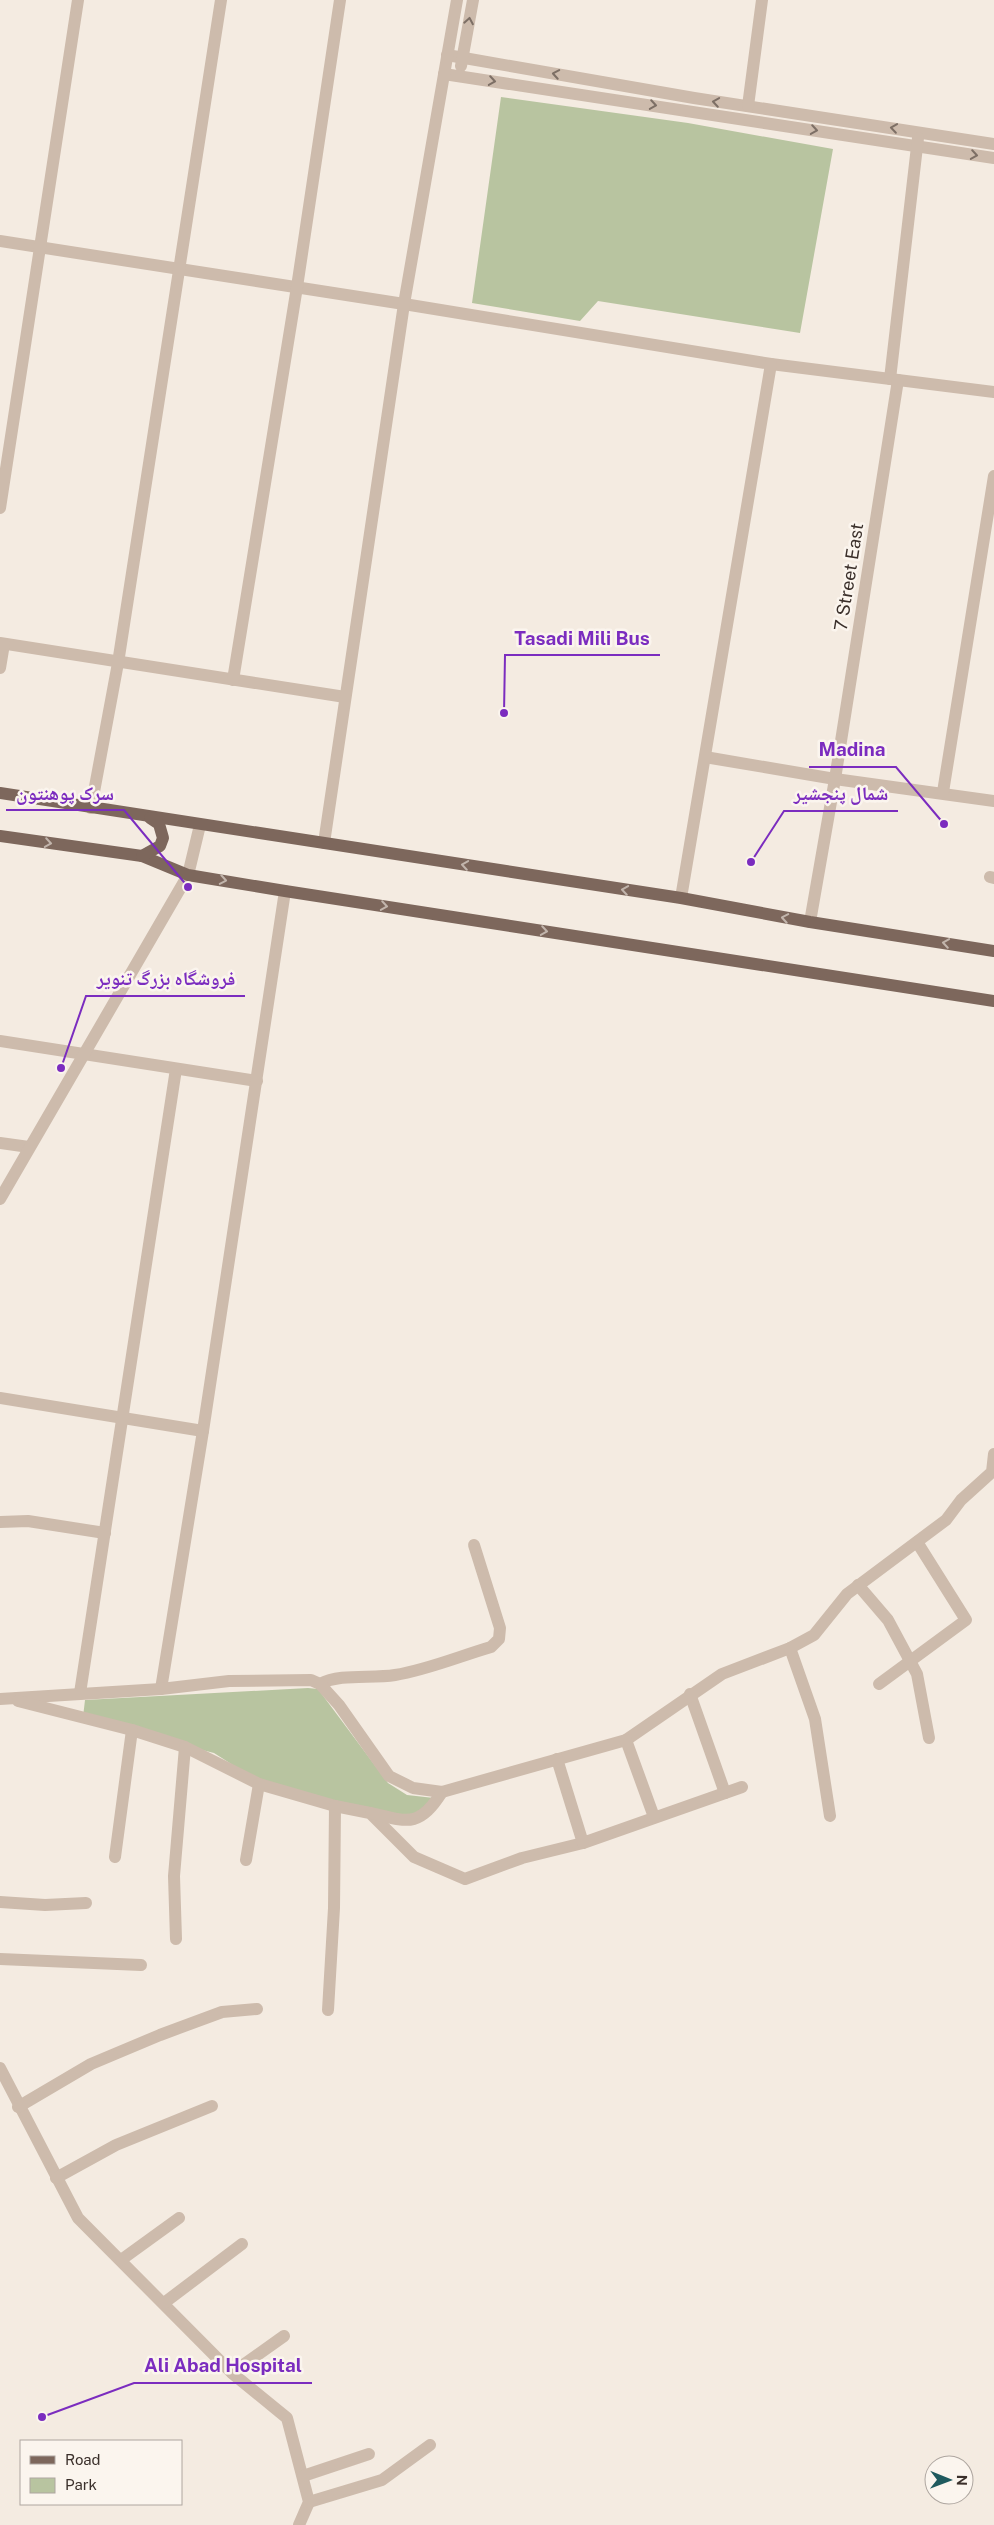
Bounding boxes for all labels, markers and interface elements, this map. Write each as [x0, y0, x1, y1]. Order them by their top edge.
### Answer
one-way arrow [464, 16, 474, 25]
one-way arrow [551, 70, 560, 80]
one-way arrow [488, 75, 497, 85]
one-way arrow [712, 97, 720, 107]
one-way arrow [649, 100, 657, 110]
one-way arrow [890, 123, 898, 134]
one-way arrow [810, 124, 818, 135]
one-way arrow [970, 150, 979, 160]
street label: 7 Street East [830, 521, 867, 632]
callout: Tasadi Mili Bus [505, 621, 660, 655]
text: Tasadi Mili Bus [514, 627, 650, 649]
callout: Madina [809, 733, 896, 767]
text: Madina [819, 738, 885, 760]
callout: سرک پوهنتون [6, 776, 124, 810]
callout: شمال پنجشیر [784, 777, 898, 811]
text: سرک پوهنتون [16, 782, 114, 805]
text: شمال پنجشیر [793, 782, 888, 805]
one-way arrow [44, 838, 53, 848]
one-way arrow [460, 860, 468, 871]
one-way arrow [219, 875, 228, 885]
one-way arrow [621, 885, 629, 896]
one-way arrow [380, 900, 388, 911]
one-way arrow [781, 913, 790, 923]
one-way arrow [541, 925, 549, 936]
one-way arrow [941, 939, 950, 949]
callout: فروشگاه بزرگ تنویر [86, 962, 245, 996]
text: فروشگاه بزرگ تنویر [96, 967, 235, 990]
callout: Ali Abad Hospital [134, 2349, 312, 2383]
text: Ali Abad Hospital [144, 2354, 302, 2376]
legend [20, 2440, 182, 2505]
text: Road [65, 2451, 101, 2468]
north arrow [924, 2455, 974, 2505]
text: N [954, 2475, 970, 2486]
text: Park [65, 2476, 97, 2493]

